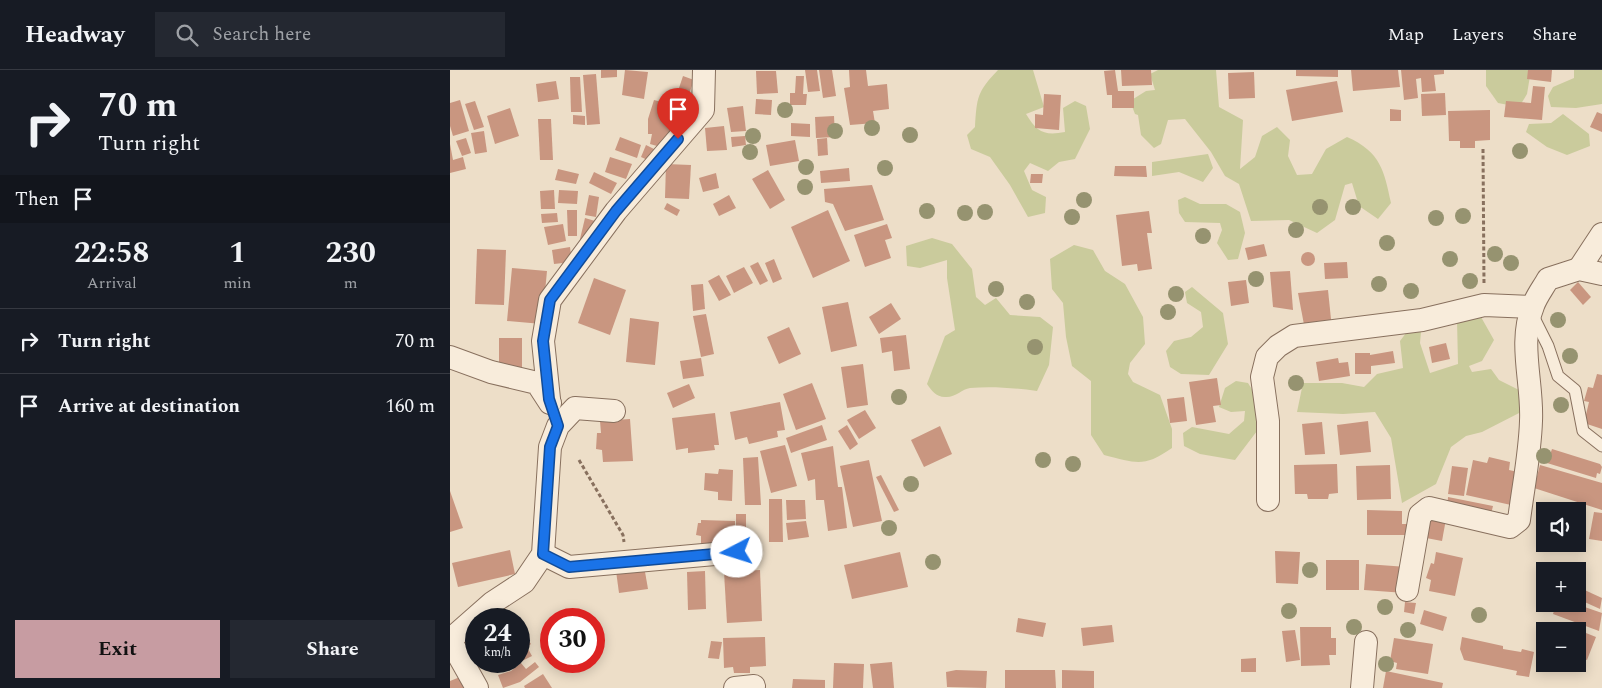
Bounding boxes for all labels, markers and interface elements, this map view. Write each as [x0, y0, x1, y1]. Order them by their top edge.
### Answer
search box [155, 12, 505, 57]
text: Headway [25, 17, 125, 53]
text: Search here [213, 20, 311, 49]
icon: search [173, 21, 201, 49]
text: Map [1388, 21, 1424, 48]
text: Layers [1452, 21, 1504, 48]
text: Share [1532, 21, 1577, 48]
text: 70 m [98, 79, 178, 132]
pin [657, 88, 699, 139]
icon: right [15, 90, 80, 155]
icon: arrive [664, 95, 692, 123]
text: Turn right [98, 127, 200, 160]
text: Then [15, 185, 59, 214]
icon: arrive [69, 185, 97, 213]
text: 22:58 [74, 230, 149, 276]
text: 1 [229, 230, 246, 276]
text: 230 [325, 230, 376, 276]
text: Arrival [87, 271, 137, 295]
text: min [223, 271, 251, 295]
text: m [344, 271, 358, 295]
icon: right [15, 327, 43, 355]
text: Turn right [58, 327, 151, 356]
text: 70 m [395, 327, 435, 356]
icon: arrive [15, 392, 43, 420]
text: Arrive at destination [58, 392, 240, 421]
text: 160 m [385, 392, 435, 421]
map controls [1536, 502, 1586, 672]
button: sound [1536, 502, 1586, 552]
position arrow [710, 525, 762, 577]
button: + [1536, 562, 1586, 612]
speed limit sign: 30 [540, 608, 605, 673]
text: 24 [483, 615, 512, 653]
button: Exit [15, 620, 220, 678]
button: Share [230, 620, 435, 678]
button: − [1536, 622, 1586, 672]
text: km/h [484, 643, 511, 662]

